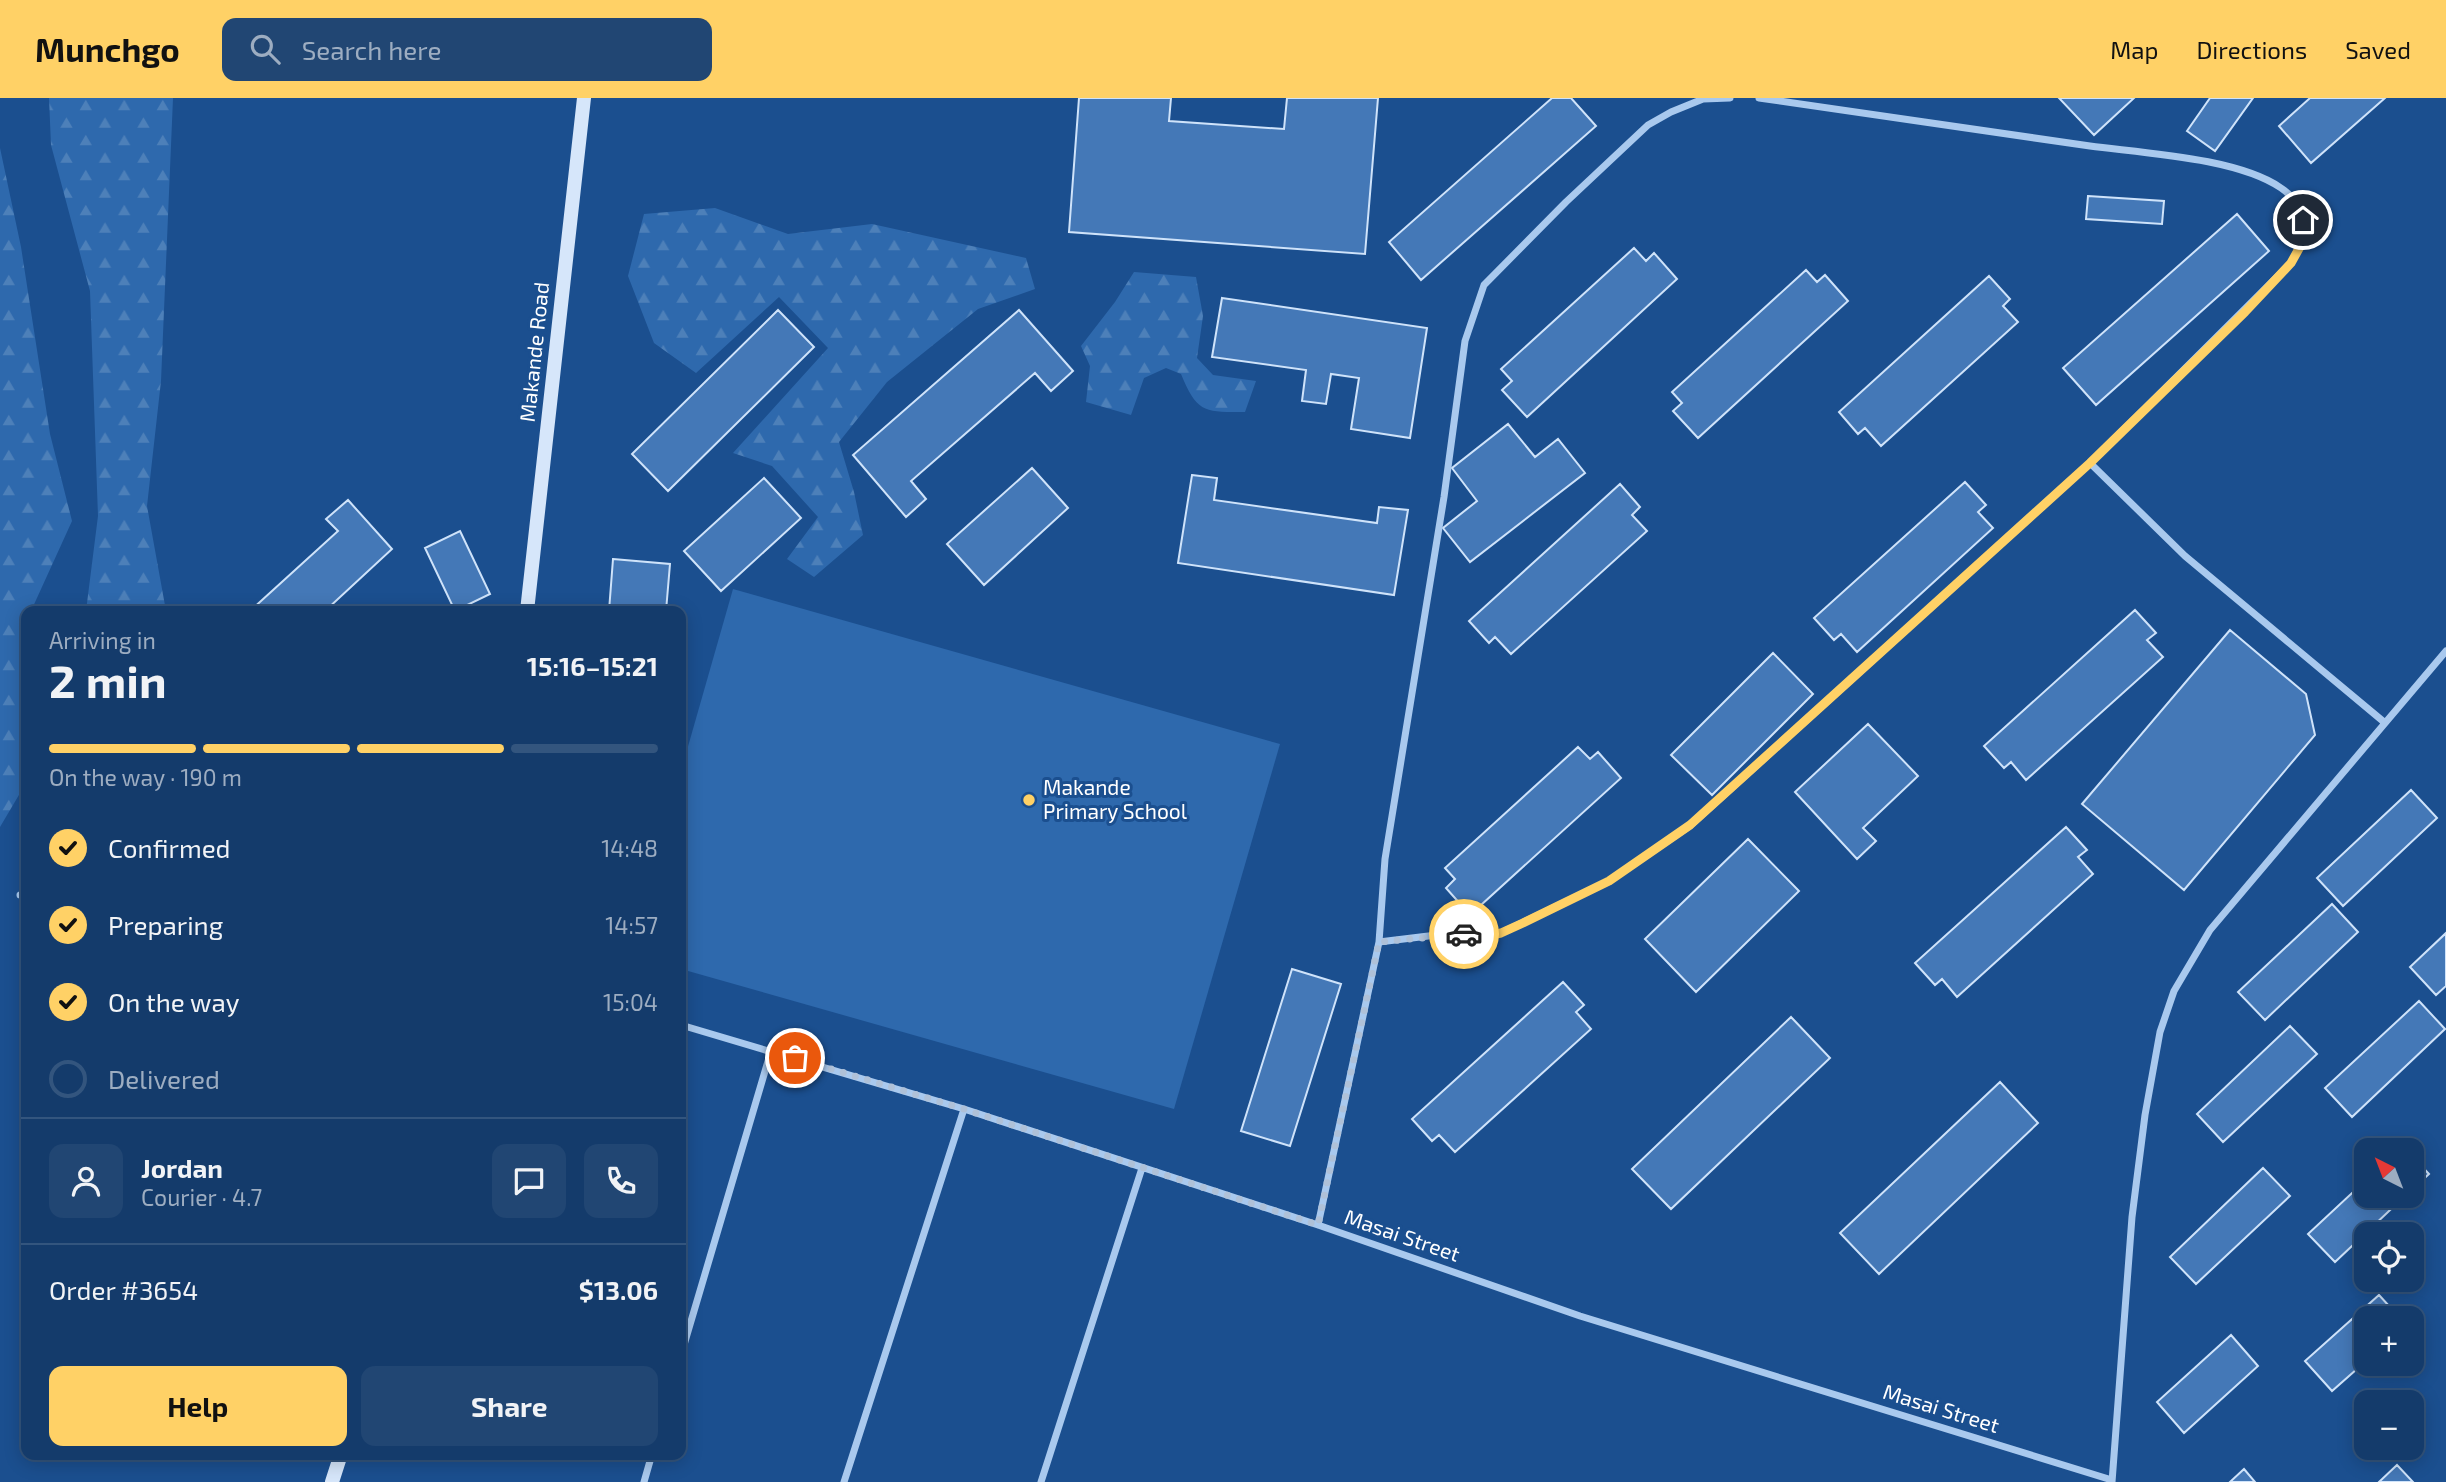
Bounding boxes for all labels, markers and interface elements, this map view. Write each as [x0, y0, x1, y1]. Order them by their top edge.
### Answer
search box [222, 18, 712, 81]
text: Munchgo [35, 29, 180, 69]
icon: search [246, 30, 284, 68]
text: Search here [302, 34, 441, 65]
text: Map [2110, 35, 2158, 64]
text: Directions [2196, 35, 2307, 64]
text: Saved [2345, 35, 2411, 64]
pin [2273, 190, 2333, 250]
icon: home [2284, 201, 2322, 239]
street label: Makande Road [514, 281, 553, 423]
text: Arriving in [49, 626, 156, 654]
text: 15:16–15:21 [527, 650, 658, 681]
text: 2 min [49, 652, 167, 707]
text: On the way · 190 m [49, 763, 242, 791]
place label: Makande Primary School [1043, 774, 1188, 823]
marker: Makande Primary School [1021, 792, 1037, 808]
icon: check [49, 829, 87, 867]
text: Confirmed [108, 832, 231, 863]
text: 14:48 [601, 834, 658, 862]
courier [1429, 899, 1499, 969]
icon: check [49, 906, 87, 944]
text: Preparing [108, 909, 223, 940]
text: 14:57 [605, 911, 658, 939]
icon: car [1445, 915, 1483, 953]
icon: check [49, 983, 87, 1021]
text: On the way [108, 986, 239, 1017]
text: 15:04 [603, 988, 658, 1016]
pin [765, 1028, 825, 1088]
icon: bag [776, 1039, 814, 1077]
text: Delivered [108, 1063, 220, 1094]
north arrow [2354, 1138, 2424, 1208]
map controls [2354, 1138, 2424, 1460]
button: person [49, 1144, 123, 1218]
button: chat [492, 1144, 566, 1218]
button: phone [584, 1144, 658, 1218]
text: Jordan [141, 1152, 223, 1183]
text: Courier · 4.7 [141, 1183, 262, 1211]
street label: Masai Street [1341, 1203, 1463, 1266]
button: locate [2354, 1222, 2424, 1292]
text: Order #3654 [49, 1274, 198, 1305]
text: $13.06 [579, 1274, 658, 1305]
button: + [2354, 1306, 2424, 1376]
button: Help [49, 1366, 347, 1446]
button: Share [361, 1366, 658, 1446]
street label: Masai Street [1880, 1378, 2003, 1437]
button: − [2354, 1390, 2424, 1460]

